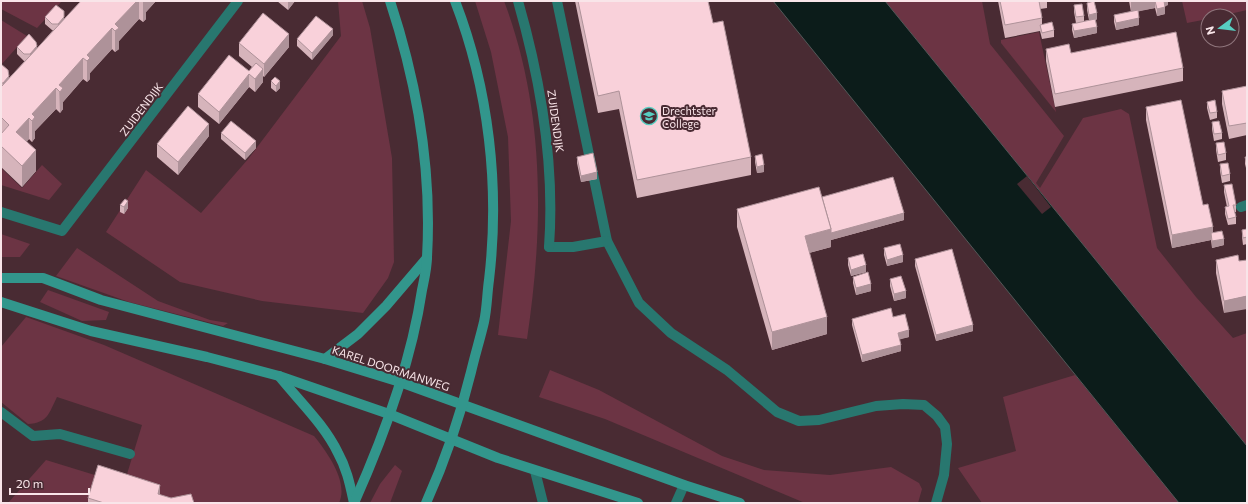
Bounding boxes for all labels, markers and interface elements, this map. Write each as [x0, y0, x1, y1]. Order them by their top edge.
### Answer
north arrow [1200, 8, 1240, 48]
text: N [1203, 25, 1217, 36]
street label: ZUIDENDIJK [117, 79, 166, 139]
street label: ZUIDENDIJK [544, 89, 567, 154]
place label: Drechtster College [662, 104, 717, 130]
school or university icon: Drechtster College [639, 106, 659, 126]
street label: KAREL DOORMANWEG [331, 343, 451, 393]
scale bar [10, 470, 89, 496]
text: 20 m [16, 476, 43, 490]

